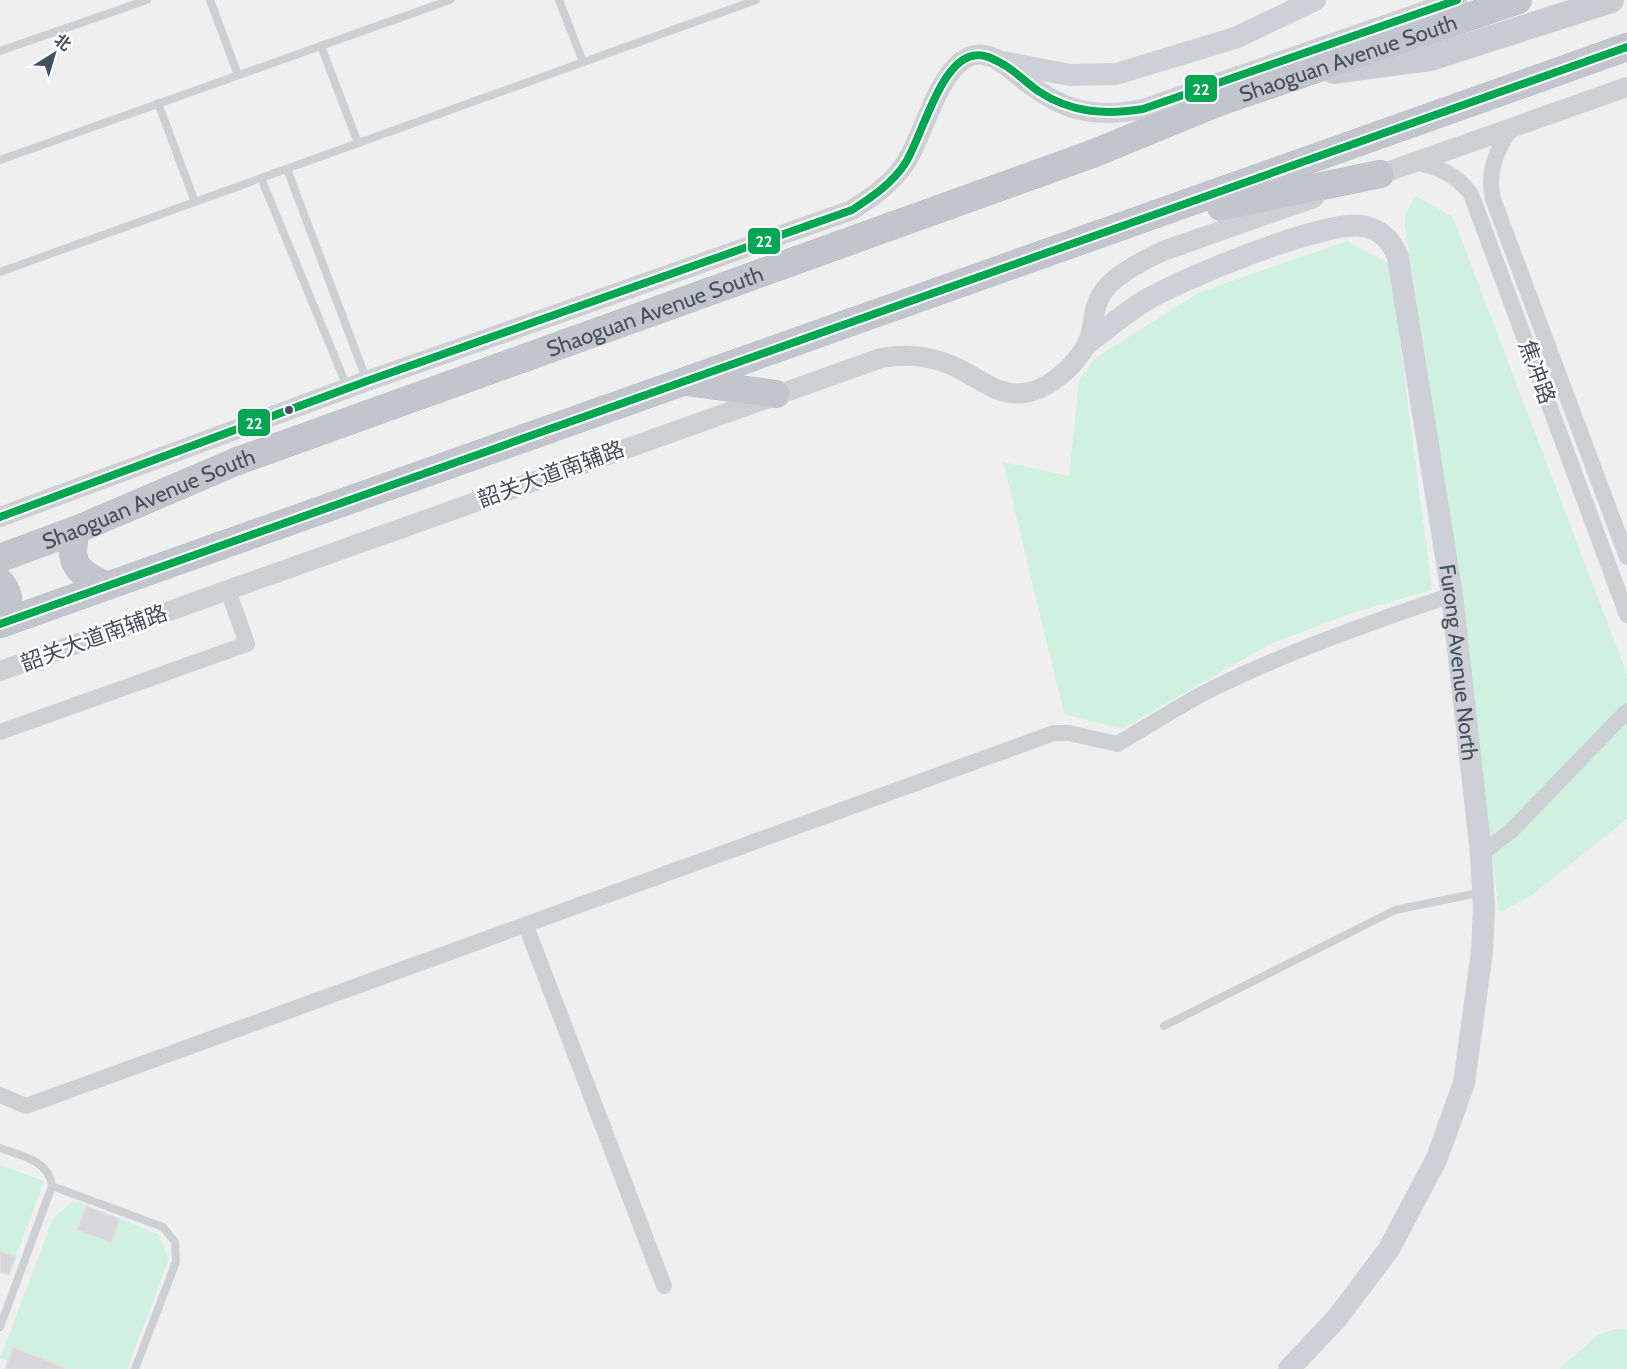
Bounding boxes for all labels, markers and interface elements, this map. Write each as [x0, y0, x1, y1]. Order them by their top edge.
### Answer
street label: Shaoguan Avenue South [1235, 8, 1460, 108]
north arrow [24, 24, 84, 84]
text: 北 [51, 30, 75, 55]
line badge: 22 [1184, 74, 1218, 103]
text: 22 [1193, 80, 1209, 99]
line badge: 22 [747, 227, 781, 255]
text: 22 [756, 232, 772, 251]
street label: Shaoguan Avenue South [543, 260, 767, 362]
street label: 焦冲路 [1513, 336, 1561, 408]
unlabelled marker [283, 404, 295, 416]
line badge: 22 [237, 408, 271, 437]
text: 22 [246, 414, 262, 433]
street label: 韶关大道南辅路 [474, 435, 628, 513]
street label: Shaoguan Avenue South [38, 442, 259, 555]
street label: Furong Avenue North [1434, 562, 1484, 762]
street label: 韶关大道南辅路 [17, 599, 171, 677]

